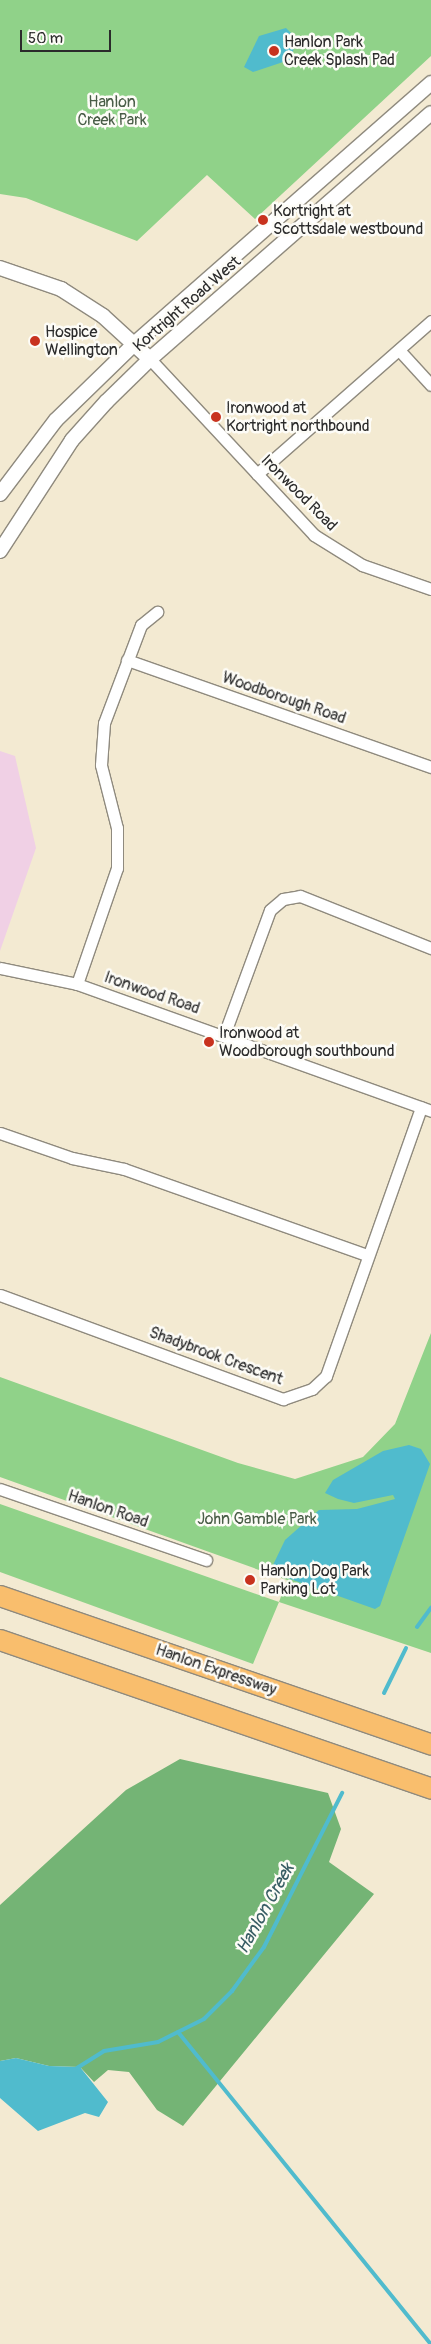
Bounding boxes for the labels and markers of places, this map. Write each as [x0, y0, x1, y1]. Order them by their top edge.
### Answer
place label: Hanlon Park Creek Splash Pad [284, 32, 395, 70]
marker: Hanlon Park Creek Splash Pad [268, 45, 280, 57]
place label: Kortright at Scottsdale westbound [273, 201, 423, 239]
marker: Kortright at Scottsdale westbound [257, 214, 269, 226]
place label: Hospice Wellington [45, 322, 118, 360]
marker: Hospice Wellington [29, 335, 41, 347]
place label: Ironwood at Kortright northbound [226, 398, 370, 436]
marker: Ironwood at Kortright northbound [210, 411, 222, 423]
place label: Ironwood at Woodborough southbound [219, 1023, 395, 1061]
marker: Ironwood at Woodborough southbound [203, 1036, 215, 1048]
place label: Hanlon Dog Park Parking Lot [260, 1561, 369, 1599]
marker: Hanlon Dog Park Parking Lot [244, 1574, 256, 1586]

